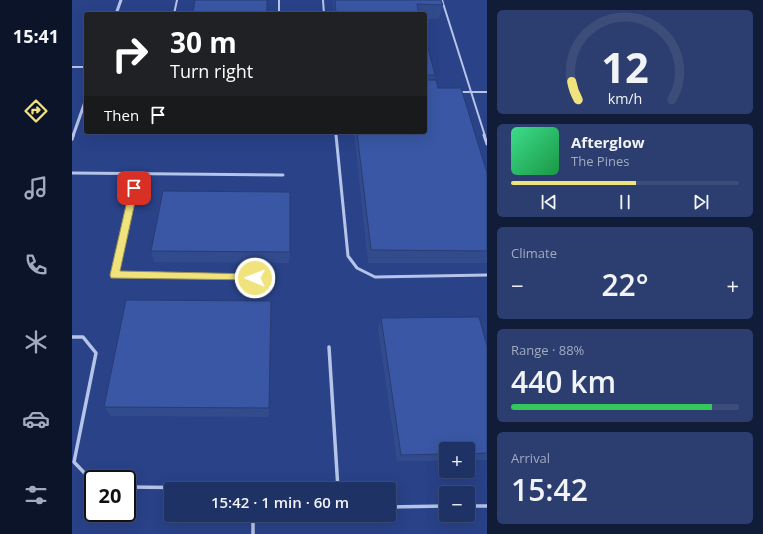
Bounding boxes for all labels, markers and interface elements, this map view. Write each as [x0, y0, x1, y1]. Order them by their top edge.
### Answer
text: 30 m [170, 23, 237, 61]
text: 15:41 [13, 24, 59, 48]
icon: right [104, 28, 156, 80]
text: 12 [601, 39, 649, 95]
text: Turn right [170, 59, 253, 83]
text: km/h [608, 89, 642, 108]
icon: directions [22, 97, 50, 125]
icon: arrive [147, 104, 169, 126]
text: Then [104, 105, 139, 125]
text: Afterglow [571, 132, 645, 152]
text: The Pines [571, 152, 629, 170]
pin [117, 171, 151, 205]
icon: music [22, 174, 50, 202]
icon: arrive [123, 177, 145, 199]
icon: previous [538, 191, 560, 213]
icon: pause [614, 191, 636, 213]
icon: next [690, 191, 712, 213]
text: Climate [511, 244, 557, 262]
icon: phone [22, 251, 50, 279]
position arrow [234, 257, 276, 299]
text: 22° [601, 264, 649, 305]
text: − [511, 270, 524, 300]
text: + [726, 270, 739, 300]
icon: climate [22, 328, 50, 356]
text: Range · 88% [511, 341, 584, 359]
text: 440 km [511, 361, 616, 402]
icon: car [22, 405, 50, 433]
map controls [439, 442, 475, 522]
button: + [439, 442, 475, 478]
text: Arrival [511, 449, 550, 467]
text: 15:42 [511, 469, 588, 510]
speed limit sign: 20 [84, 470, 136, 522]
icon: filters [22, 481, 50, 509]
button: − [439, 486, 475, 522]
text: 15:42 · 1 min · 60 m [211, 492, 349, 512]

